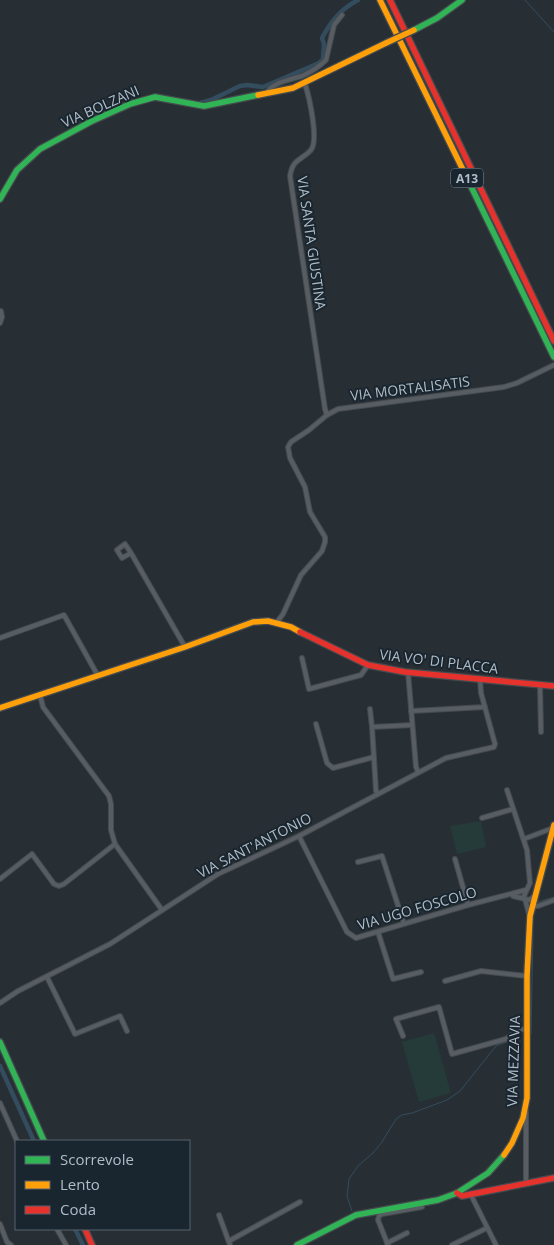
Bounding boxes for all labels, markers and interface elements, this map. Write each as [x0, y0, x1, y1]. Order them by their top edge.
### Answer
street label: VIA BOLZANI [58, 80, 142, 132]
road number: A13 [451, 168, 483, 188]
street label: VIA SANTA GIUSTINA [293, 175, 331, 311]
street label: VIA MORTALISATIS [349, 371, 471, 405]
street label: VIA VO' DI PLACCA [379, 644, 500, 678]
street label: VIA SANT'ANTONIO [194, 808, 315, 882]
street label: VIA UGO FOSCOLO [355, 882, 479, 934]
street label: VIA MEZZAVIA [502, 1015, 524, 1107]
legend [15, 1140, 190, 1230]
text: Scorrevole [60, 1149, 134, 1169]
text: Lento [60, 1174, 100, 1194]
text: Coda [60, 1199, 96, 1219]

